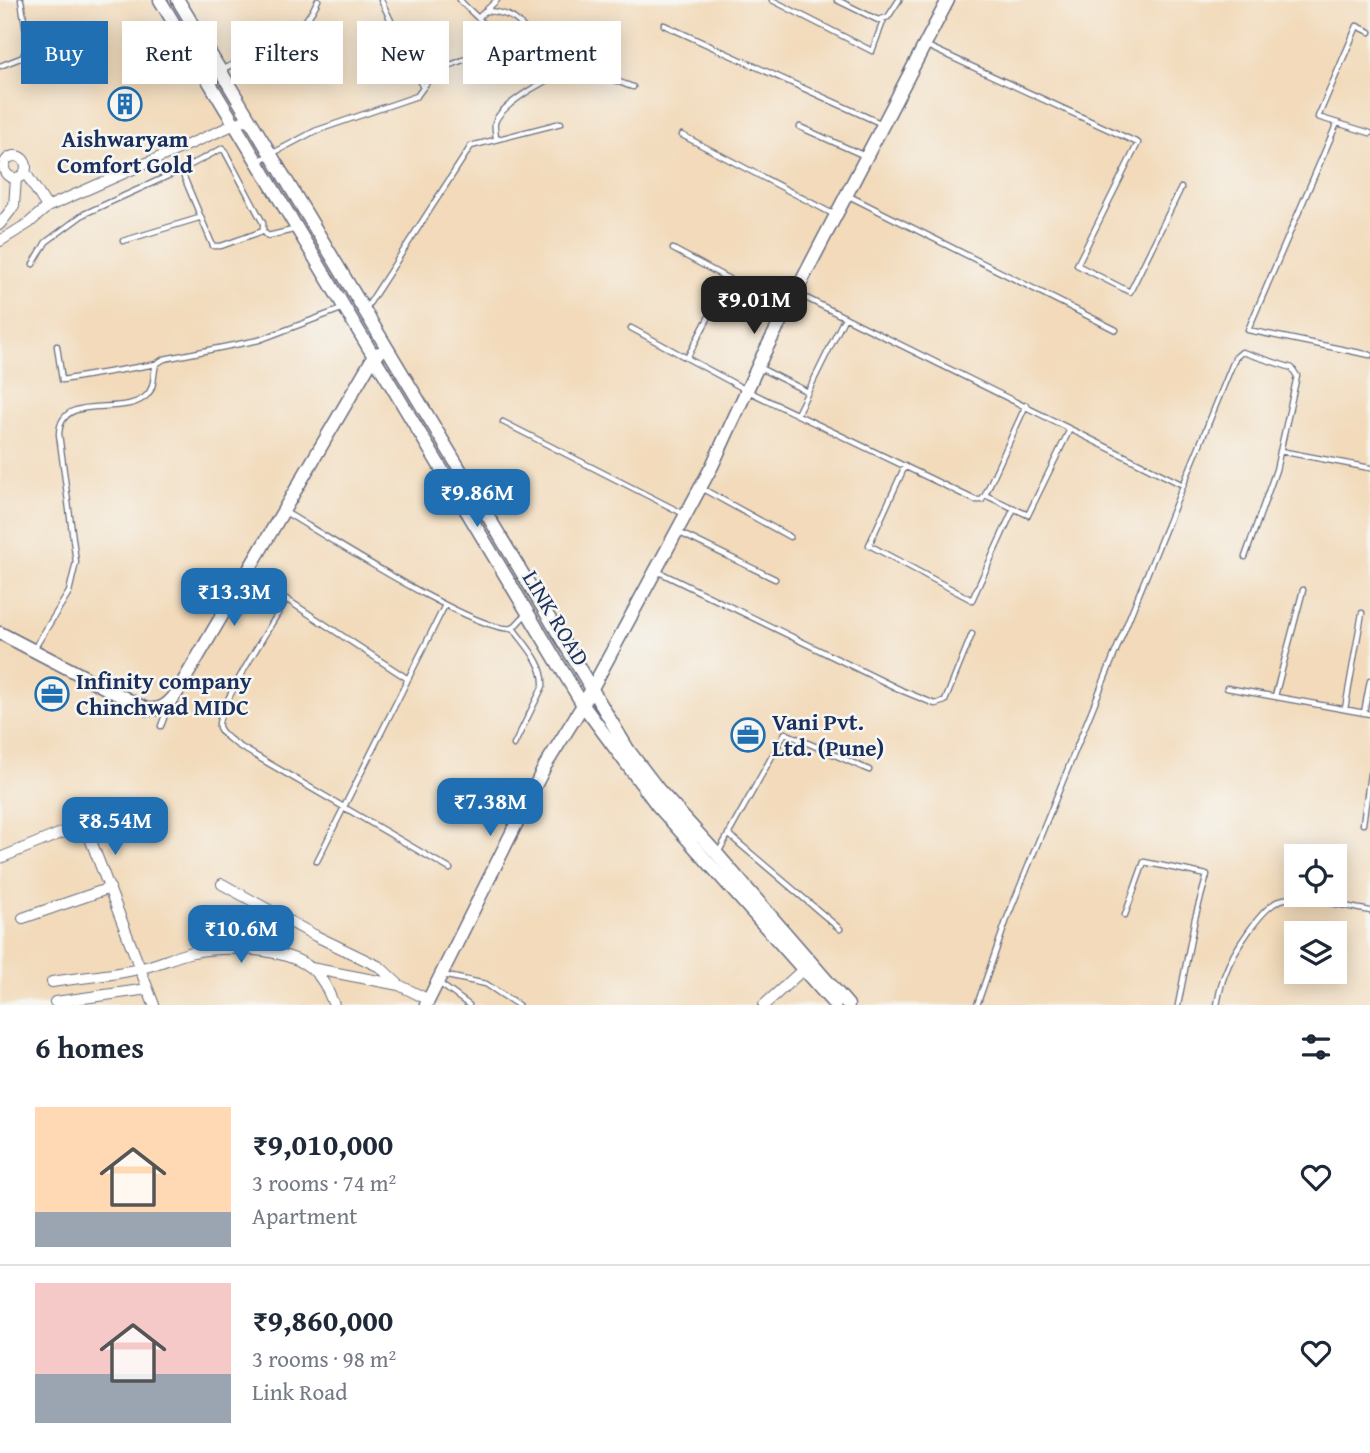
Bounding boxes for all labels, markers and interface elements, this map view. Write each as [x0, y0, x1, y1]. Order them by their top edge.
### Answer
chip: Buy [21, 21, 108, 84]
chip: Rent [122, 21, 217, 84]
chip: Filters [231, 21, 343, 84]
chip: New [357, 21, 449, 84]
chip: Apartment [463, 21, 621, 84]
building icon: Aishwaryam Comfort Gold [106, 85, 144, 123]
place label: Aishwaryam Comfort Gold [57, 122, 194, 181]
pin: ₹9.01M [697, 276, 811, 336]
text: ₹9.01M [717, 282, 791, 315]
pin: ₹9.86M [420, 470, 534, 529]
text: ₹9.86M [440, 475, 514, 508]
street label: LINK ROAD [515, 564, 598, 672]
pin: ₹13.3M [177, 568, 291, 628]
text: ₹13.3M [197, 574, 271, 607]
place label: Infinity company Chinchwad MIDC [76, 664, 252, 723]
office icon: Infinity company Chinchwad MIDC [33, 675, 71, 713]
place label: Vani Pvt. Ltd. (Pune) [772, 705, 884, 764]
office icon: Vani Pvt. Ltd. (Pune) [729, 716, 767, 754]
pin: ₹7.38M [433, 778, 547, 838]
text: ₹7.38M [453, 784, 527, 817]
pin: ₹8.54M [58, 798, 172, 857]
text: ₹8.54M [78, 803, 152, 836]
map controls [1284, 844, 1347, 984]
button: locate [1284, 844, 1347, 907]
pin: ₹10.6M [184, 906, 298, 965]
text: ₹10.6M [204, 911, 278, 944]
button: layers [1284, 921, 1347, 984]
text: 6 homes [35, 1025, 144, 1069]
icon: filters [1297, 1028, 1335, 1066]
text: ₹9,010,000 [252, 1122, 393, 1166]
icon: home [91, 1135, 175, 1219]
icon: heart [1297, 1158, 1335, 1196]
text: 3 rooms · 74 m² [252, 1166, 396, 1199]
text: Apartment [252, 1199, 357, 1232]
text: ₹9,860,000 [252, 1298, 393, 1342]
icon: home [91, 1311, 175, 1395]
icon: heart [1297, 1334, 1335, 1372]
text: 3 rooms · 98 m² [252, 1342, 396, 1375]
text: Link Road [252, 1375, 347, 1408]

